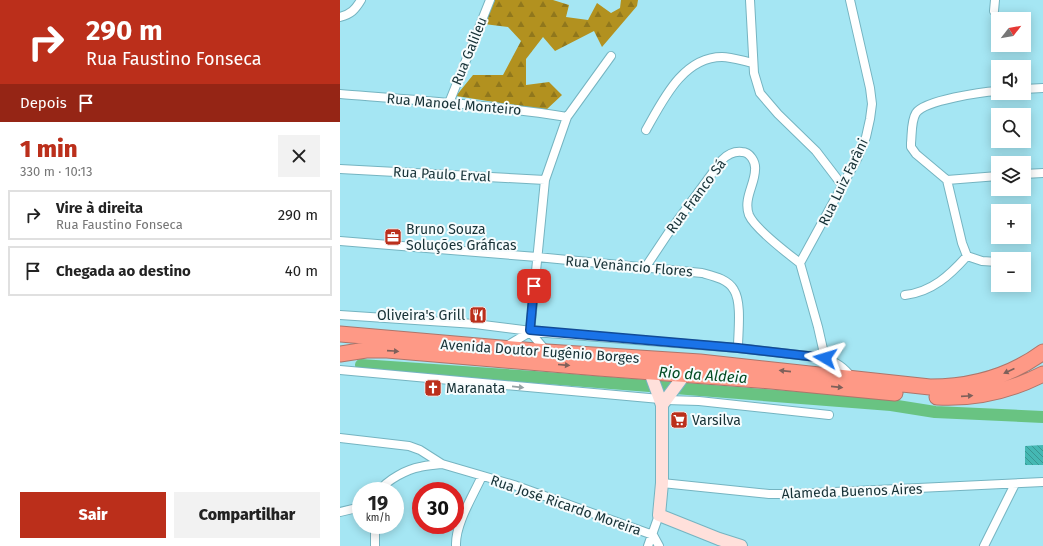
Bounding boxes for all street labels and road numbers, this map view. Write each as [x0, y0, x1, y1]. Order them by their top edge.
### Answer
street label: Rua Galileu [448, 15, 491, 88]
street label: Rua Manoel Monteiro [386, 90, 522, 119]
street label: Rua Luiz Farâni [815, 136, 872, 229]
street label: Rua Franco Sá [663, 156, 730, 237]
street label: Rua Paulo Erval [393, 163, 491, 186]
street label: Rua Venâncio Flores [565, 252, 694, 281]
street label: Avenida Doutor Eugênio Borges [440, 336, 640, 367]
street label: Rua José Ricardo Moreira [488, 472, 643, 539]
street label: Alameda Buenos Aires [781, 481, 923, 502]

